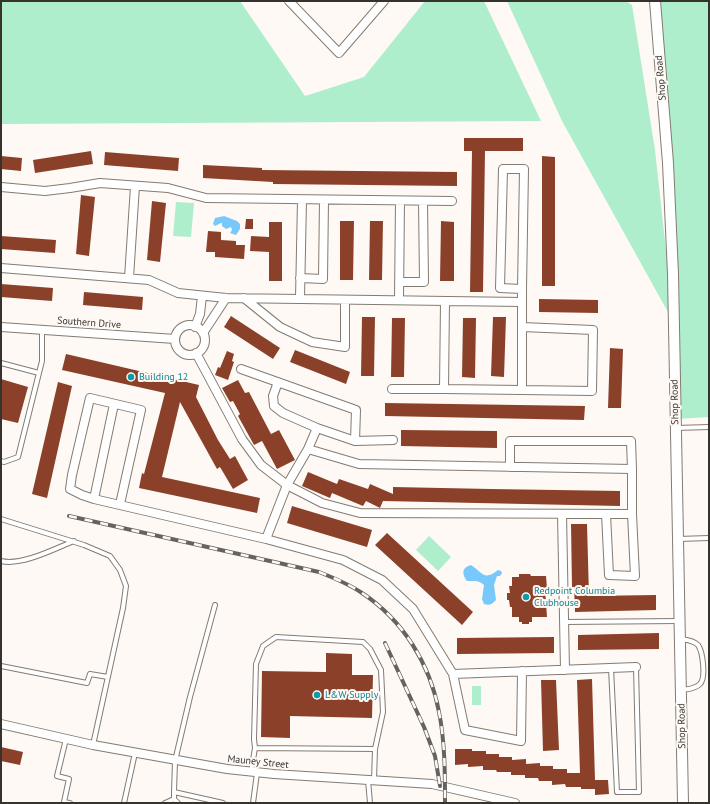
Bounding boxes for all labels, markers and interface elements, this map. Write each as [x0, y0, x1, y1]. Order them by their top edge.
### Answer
street label: Shop Road [653, 55, 669, 101]
street label: Southern Drive [57, 315, 121, 331]
place label: Building 12 [139, 371, 188, 383]
marker: Building 12 [126, 372, 136, 382]
street label: Shop Road [669, 379, 681, 425]
place label: Redpoint Columbia Clubhouse [534, 585, 615, 608]
marker: Redpoint Columbia Clubhouse [521, 592, 531, 602]
place label: L&W Supply [325, 689, 378, 701]
marker: L&W Supply [312, 690, 322, 700]
street label: Shop Road [676, 703, 688, 749]
street label: Mauney Street [227, 753, 289, 771]

